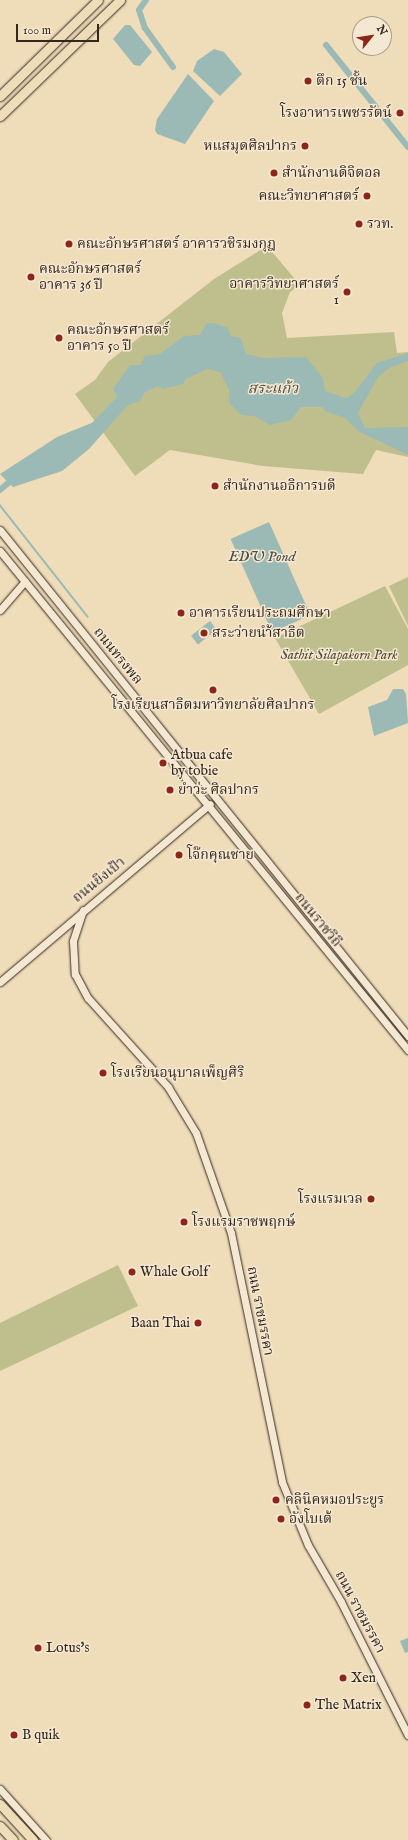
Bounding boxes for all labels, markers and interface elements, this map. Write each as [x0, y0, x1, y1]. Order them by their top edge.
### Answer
scale bar [18, 16, 101, 42]
north arrow [352, 16, 392, 56]
text: 100 m [23, 23, 51, 38]
text: N [373, 23, 390, 38]
place label: ตึก 15 ชั้น [316, 73, 367, 89]
marker: ตึก 15 ชั้น [303, 76, 313, 86]
place label: โรงอาหารเพชรรัตน์ [280, 105, 392, 121]
marker: โรงอาหารเพชรรัตน์ [395, 108, 405, 118]
place label: หแสมุดศิลปากร [204, 138, 297, 154]
marker: หแสมุดศิลปากร [300, 141, 310, 151]
place label: สำนักงานดิจิตอล [282, 165, 381, 181]
marker: สำนักงานดิจิตอล [269, 168, 279, 178]
place label: คณะวิทยาศาสตร์ [258, 188, 359, 204]
marker: คณะวิทยาศาสตร์ [362, 191, 372, 201]
place label: รวท. [367, 216, 393, 232]
marker: รวท. [354, 219, 364, 229]
place label: คณะอักษรศาสตร์ อาคารวชิรมงกุฎ [77, 236, 276, 252]
marker: คณะอักษรศาสตร์ อาคารวชิรมงกุฎ [64, 239, 74, 249]
place label: คณะอักษรศาสตร์ อาคาร 36 ปี [39, 261, 141, 294]
marker: คณะอักษรศาสตร์ อาคาร 36 ปี [26, 272, 36, 282]
place label: อาคารวิทยาศาสตร์ 1 [229, 276, 339, 308]
marker: อาคารวิทยาศาสตร์ 1 [342, 287, 352, 297]
place label: คณะอักษรศาสตร์ อาคาร 50 ปี [67, 322, 169, 354]
marker: คณะอักษรศาสตร์ อาคาร 50 ปี [54, 333, 64, 343]
water label: สระแก้ว [248, 380, 298, 398]
place label: สำนักงานอธิการบดี [223, 478, 336, 494]
marker: สำนักงานอธิการบดี [210, 481, 220, 491]
water label: EDU Pond [229, 548, 295, 566]
place label: อาคารเรียนประถมศึกษา [189, 605, 331, 621]
marker: อาคารเรียนประถมศึกษา [176, 608, 186, 618]
street label: ถนนทรงพล [90, 624, 146, 688]
place label: สระว่ายนำ้สาธิต [212, 625, 305, 641]
marker: สระว่ายนำ้สาธิต [199, 628, 209, 638]
park label: Sathit Silapakorn Park [280, 647, 398, 663]
marker: โรงเรียนสาธิตมหาวิทยาลัยศิลปากร [208, 685, 218, 695]
place label: โรงเรียนสาธิตมหาวิทยาลัยศิลปากร [112, 697, 314, 713]
place label: Atbua cafe by tobie [171, 747, 233, 780]
marker: Atbua cafe by tobie [158, 758, 168, 768]
place label: ยำว่ะ ศิลปากร [178, 782, 259, 798]
marker: ยำว่ะ ศิลปากร [165, 785, 175, 795]
place label: โจ๊กคุณชาย [187, 847, 254, 863]
marker: โจ๊กคุณชาย [174, 850, 184, 860]
street label: ถนนยิงเป้า [69, 854, 129, 906]
street label: ถนนราชวิถี [291, 890, 345, 950]
place label: โรงเรียนอนุบาลเพ็ญศิริ [111, 1065, 244, 1081]
marker: โรงเรียนอนุบาลเพ็ญศิริ [98, 1068, 108, 1078]
place label: โรงแรมเวล [298, 1191, 363, 1207]
marker: โรงแรมเวล [366, 1194, 376, 1204]
place label: โรงแรมราชพฤกษ์ [192, 1214, 295, 1230]
marker: โรงแรมราชพฤกษ์ [179, 1217, 189, 1227]
place label: Whale Golf [140, 1264, 208, 1280]
street label: ถนน ราชมรรคา [243, 1265, 277, 1357]
marker: Whale Golf [127, 1267, 137, 1277]
place label: Baan Thai [131, 1315, 190, 1331]
marker: Baan Thai [193, 1318, 203, 1328]
place label: คลินิคหมอประยูร [285, 1492, 384, 1508]
marker: คลินิคหมอประยูร [270, 1494, 282, 1506]
place label: อังโบเต้ [289, 1511, 332, 1527]
marker: อังโบเต้ [276, 1514, 286, 1524]
street label: ถนน ราชมรรคา [331, 1568, 389, 1656]
place label: Lotus's [46, 1640, 89, 1656]
marker: Lotus's [33, 1643, 43, 1653]
place label: Xen [351, 1670, 376, 1686]
marker: Xen [338, 1673, 348, 1683]
place label: The Matrix [315, 1697, 382, 1713]
marker: The Matrix [302, 1700, 312, 1710]
place label: B quik [22, 1727, 60, 1743]
marker: B quik [9, 1730, 19, 1740]

